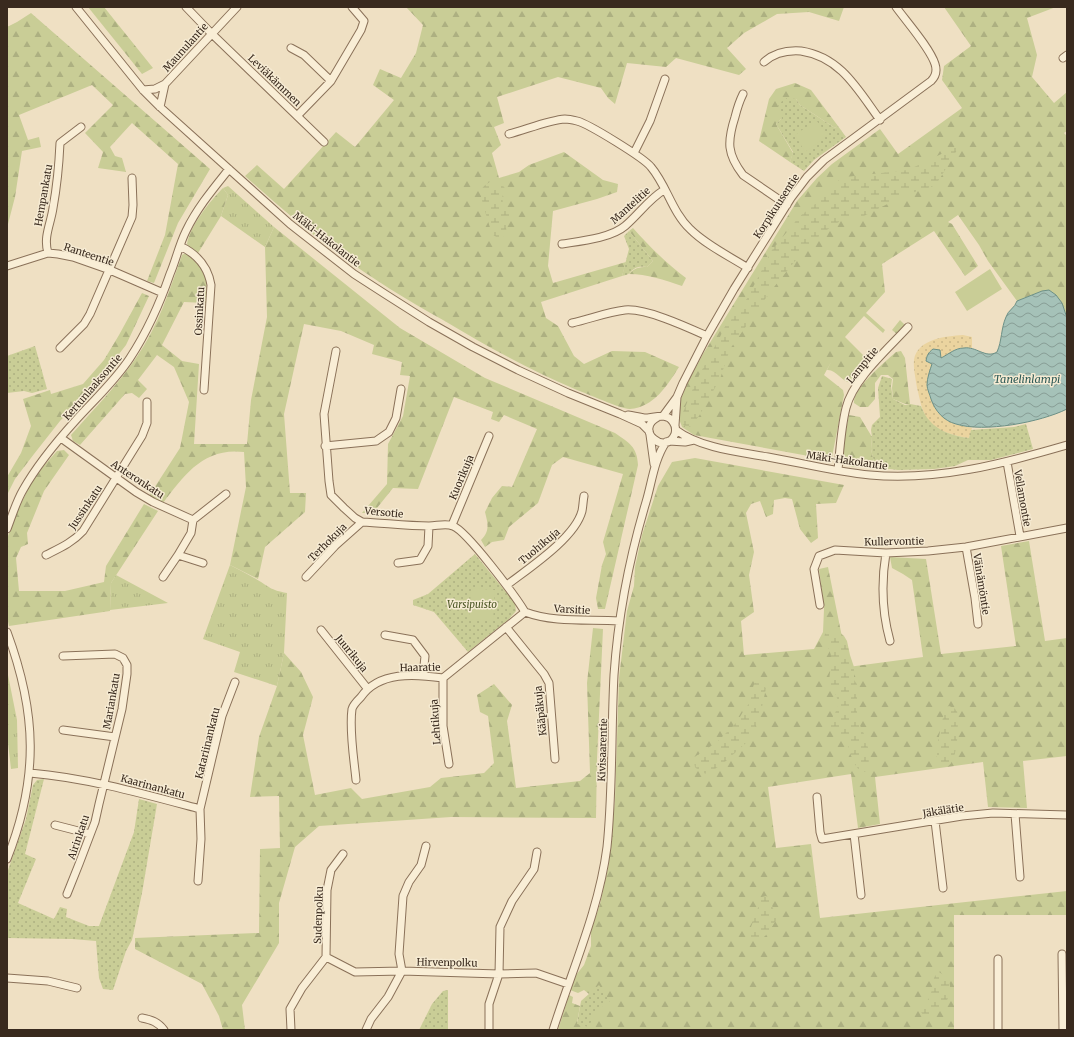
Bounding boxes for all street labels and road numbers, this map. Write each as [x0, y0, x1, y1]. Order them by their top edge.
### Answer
street label: Maunulantie [160, 20, 211, 74]
street label: Leviäkämmen [245, 52, 304, 109]
street label: Hempankatu [32, 163, 55, 227]
street label: Korpikuusentie [751, 172, 802, 241]
street label: Mantelitie [608, 184, 653, 227]
street label: Mäki-Hakolantie [290, 209, 363, 270]
street label: Ranteentie [62, 240, 116, 269]
street label: Ossinkatu [192, 286, 207, 336]
street label: Lampitie [844, 344, 881, 386]
street label: Kertunlaaksontie [60, 352, 125, 423]
street label: Mäki-Hakolantie [806, 448, 888, 473]
street label: Kuorikuja [446, 452, 477, 502]
street label: Anteronkatu [108, 457, 167, 501]
street label: Vellamontie [1011, 468, 1034, 528]
street label: Jussinkatu [65, 483, 105, 533]
street label: Versotie [363, 504, 404, 521]
street label: Terhokuja [305, 520, 350, 564]
street label: Tuohikuja [516, 525, 563, 567]
street label: Kullervontie [864, 534, 924, 549]
street label: Väinämöntie [970, 552, 993, 616]
street label: Varsitie [553, 602, 590, 617]
street label: Juurikuja [332, 631, 371, 675]
street label: Haaratie [399, 661, 441, 674]
street label: Mariankatu [100, 672, 123, 730]
street label: Kääpäkuja [531, 685, 550, 737]
street label: Lehtikuja [427, 698, 444, 745]
street label: Katariinankatu [192, 706, 223, 780]
street label: Kivisaarentie [595, 718, 610, 782]
street label: Kaarinankatu [119, 772, 187, 801]
street label: Jäkälätie [921, 801, 965, 820]
street label: Airinkatu [64, 813, 92, 862]
street label: Sudenpolku [311, 886, 326, 944]
street label: Hirvenpolku [416, 955, 478, 970]

